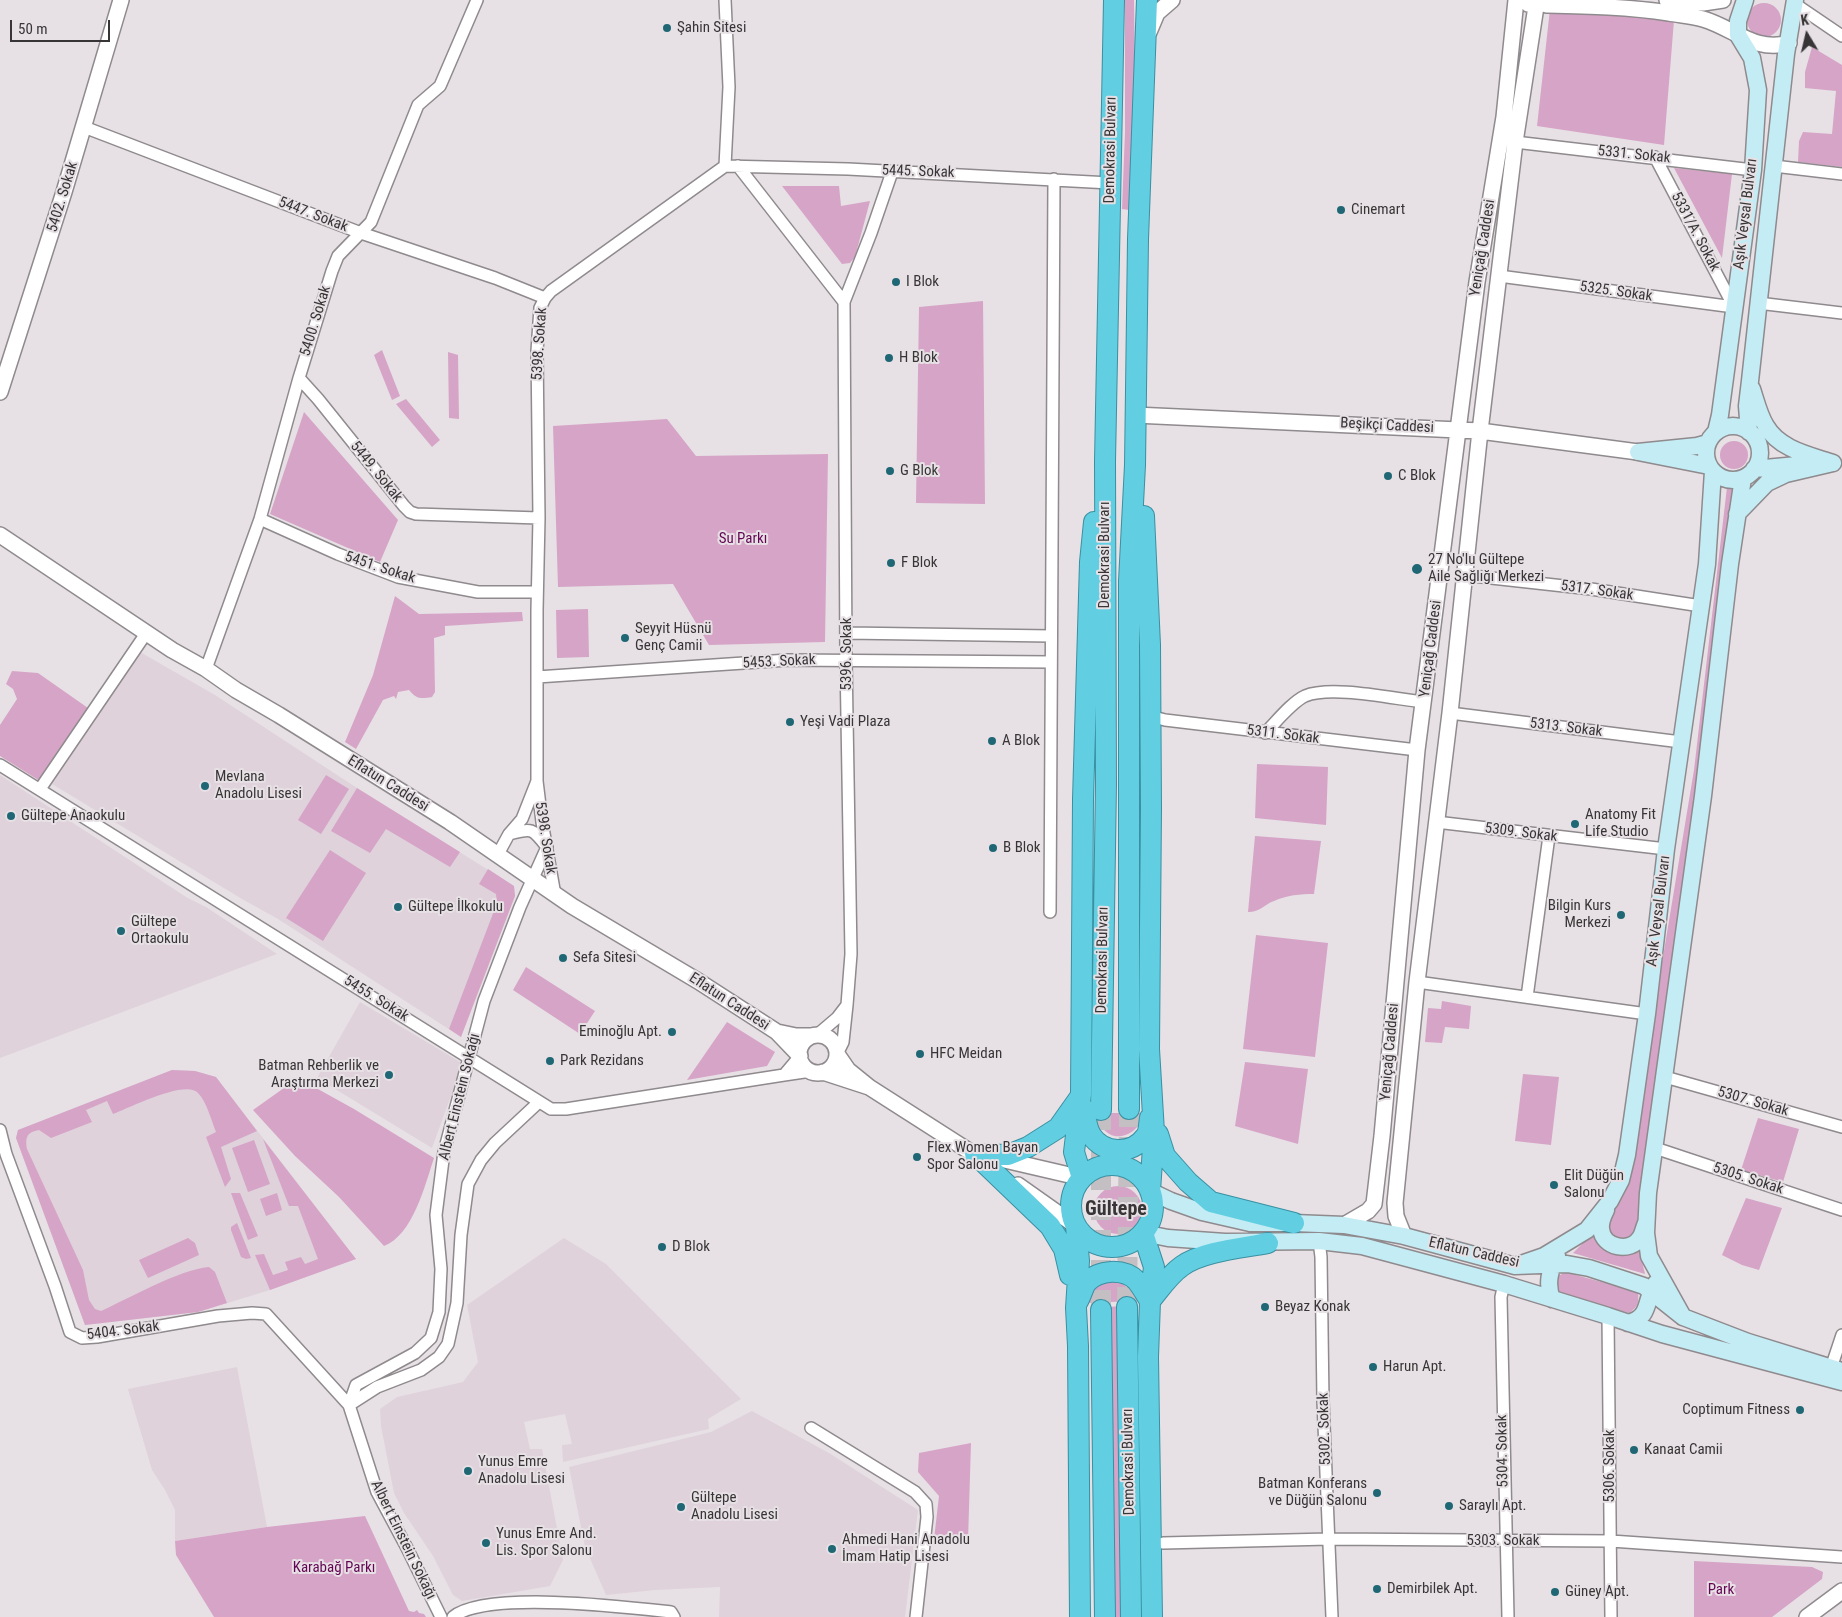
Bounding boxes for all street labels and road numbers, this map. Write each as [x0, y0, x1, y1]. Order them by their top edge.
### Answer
street label: Demokrasi Bulvarı [1101, 96, 1121, 204]
street label: 5331. Sokak [1597, 142, 1671, 168]
street label: Aşık Veysal Bulvarı [1730, 157, 1762, 271]
street label: 5402. Sokak [44, 159, 82, 235]
street label: 5445. Sokak [881, 162, 955, 182]
street label: 5331/A. Sokak [1667, 189, 1723, 275]
street label: 5447. Sokak [276, 194, 350, 236]
street label: Yeniçağ Caddesi [1466, 198, 1500, 298]
street label: 5325. Sokak [1579, 278, 1653, 306]
street label: 5400. Sokak [297, 283, 335, 359]
street label: 5398. Sokak [528, 307, 552, 381]
street label: Beşikçi Caddesi [1340, 415, 1434, 437]
street label: 5449. Sokak [346, 438, 406, 506]
street label: Demokrasi Bulvarı [1096, 502, 1114, 608]
street label: 5451. Sokak [342, 548, 418, 588]
street label: 5317. Sokak [1560, 577, 1634, 605]
street label: Yeniçağ Caddesi [1416, 599, 1446, 699]
street label: 5396. Sokak [838, 617, 856, 691]
street label: 5453. Sokak [742, 651, 816, 673]
street label: 5313. Sokak [1529, 715, 1603, 741]
street label: 5311. Sokak [1246, 722, 1320, 748]
street label: Eflatun Caddesi [344, 752, 432, 816]
street label: 5398. Sokak [530, 801, 560, 875]
street label: 5309. Sokak [1484, 820, 1558, 846]
street label: Aşık Veysal Bulvarı [1643, 854, 1675, 968]
street label: Demokrasi Bulvarı [1093, 906, 1113, 1014]
street label: Eflatun Caddesi [685, 969, 773, 1035]
street label: 5455. Sokak [340, 972, 412, 1026]
street label: Yeniçağ Caddesi [1377, 1002, 1403, 1102]
street label: Albert Einstein Sokağı [436, 1032, 484, 1162]
street label: 5307. Sokak [1715, 1083, 1791, 1121]
street label: 5305. Sokak [1710, 1159, 1786, 1199]
street label: Eflatun Caddesi [1427, 1234, 1521, 1272]
street label: 5404. Sokak [86, 1318, 160, 1344]
street label: 5302. Sokak [1315, 1392, 1335, 1466]
street label: Demokrasi Bulvarı [1119, 1408, 1139, 1516]
street label: 5304. Sokak [1493, 1414, 1513, 1488]
street label: 5306. Sokak [1601, 1429, 1619, 1503]
street label: Albert Einstein Sokağı [366, 1478, 440, 1602]
street label: 5303. Sokak [1466, 1532, 1540, 1550]

